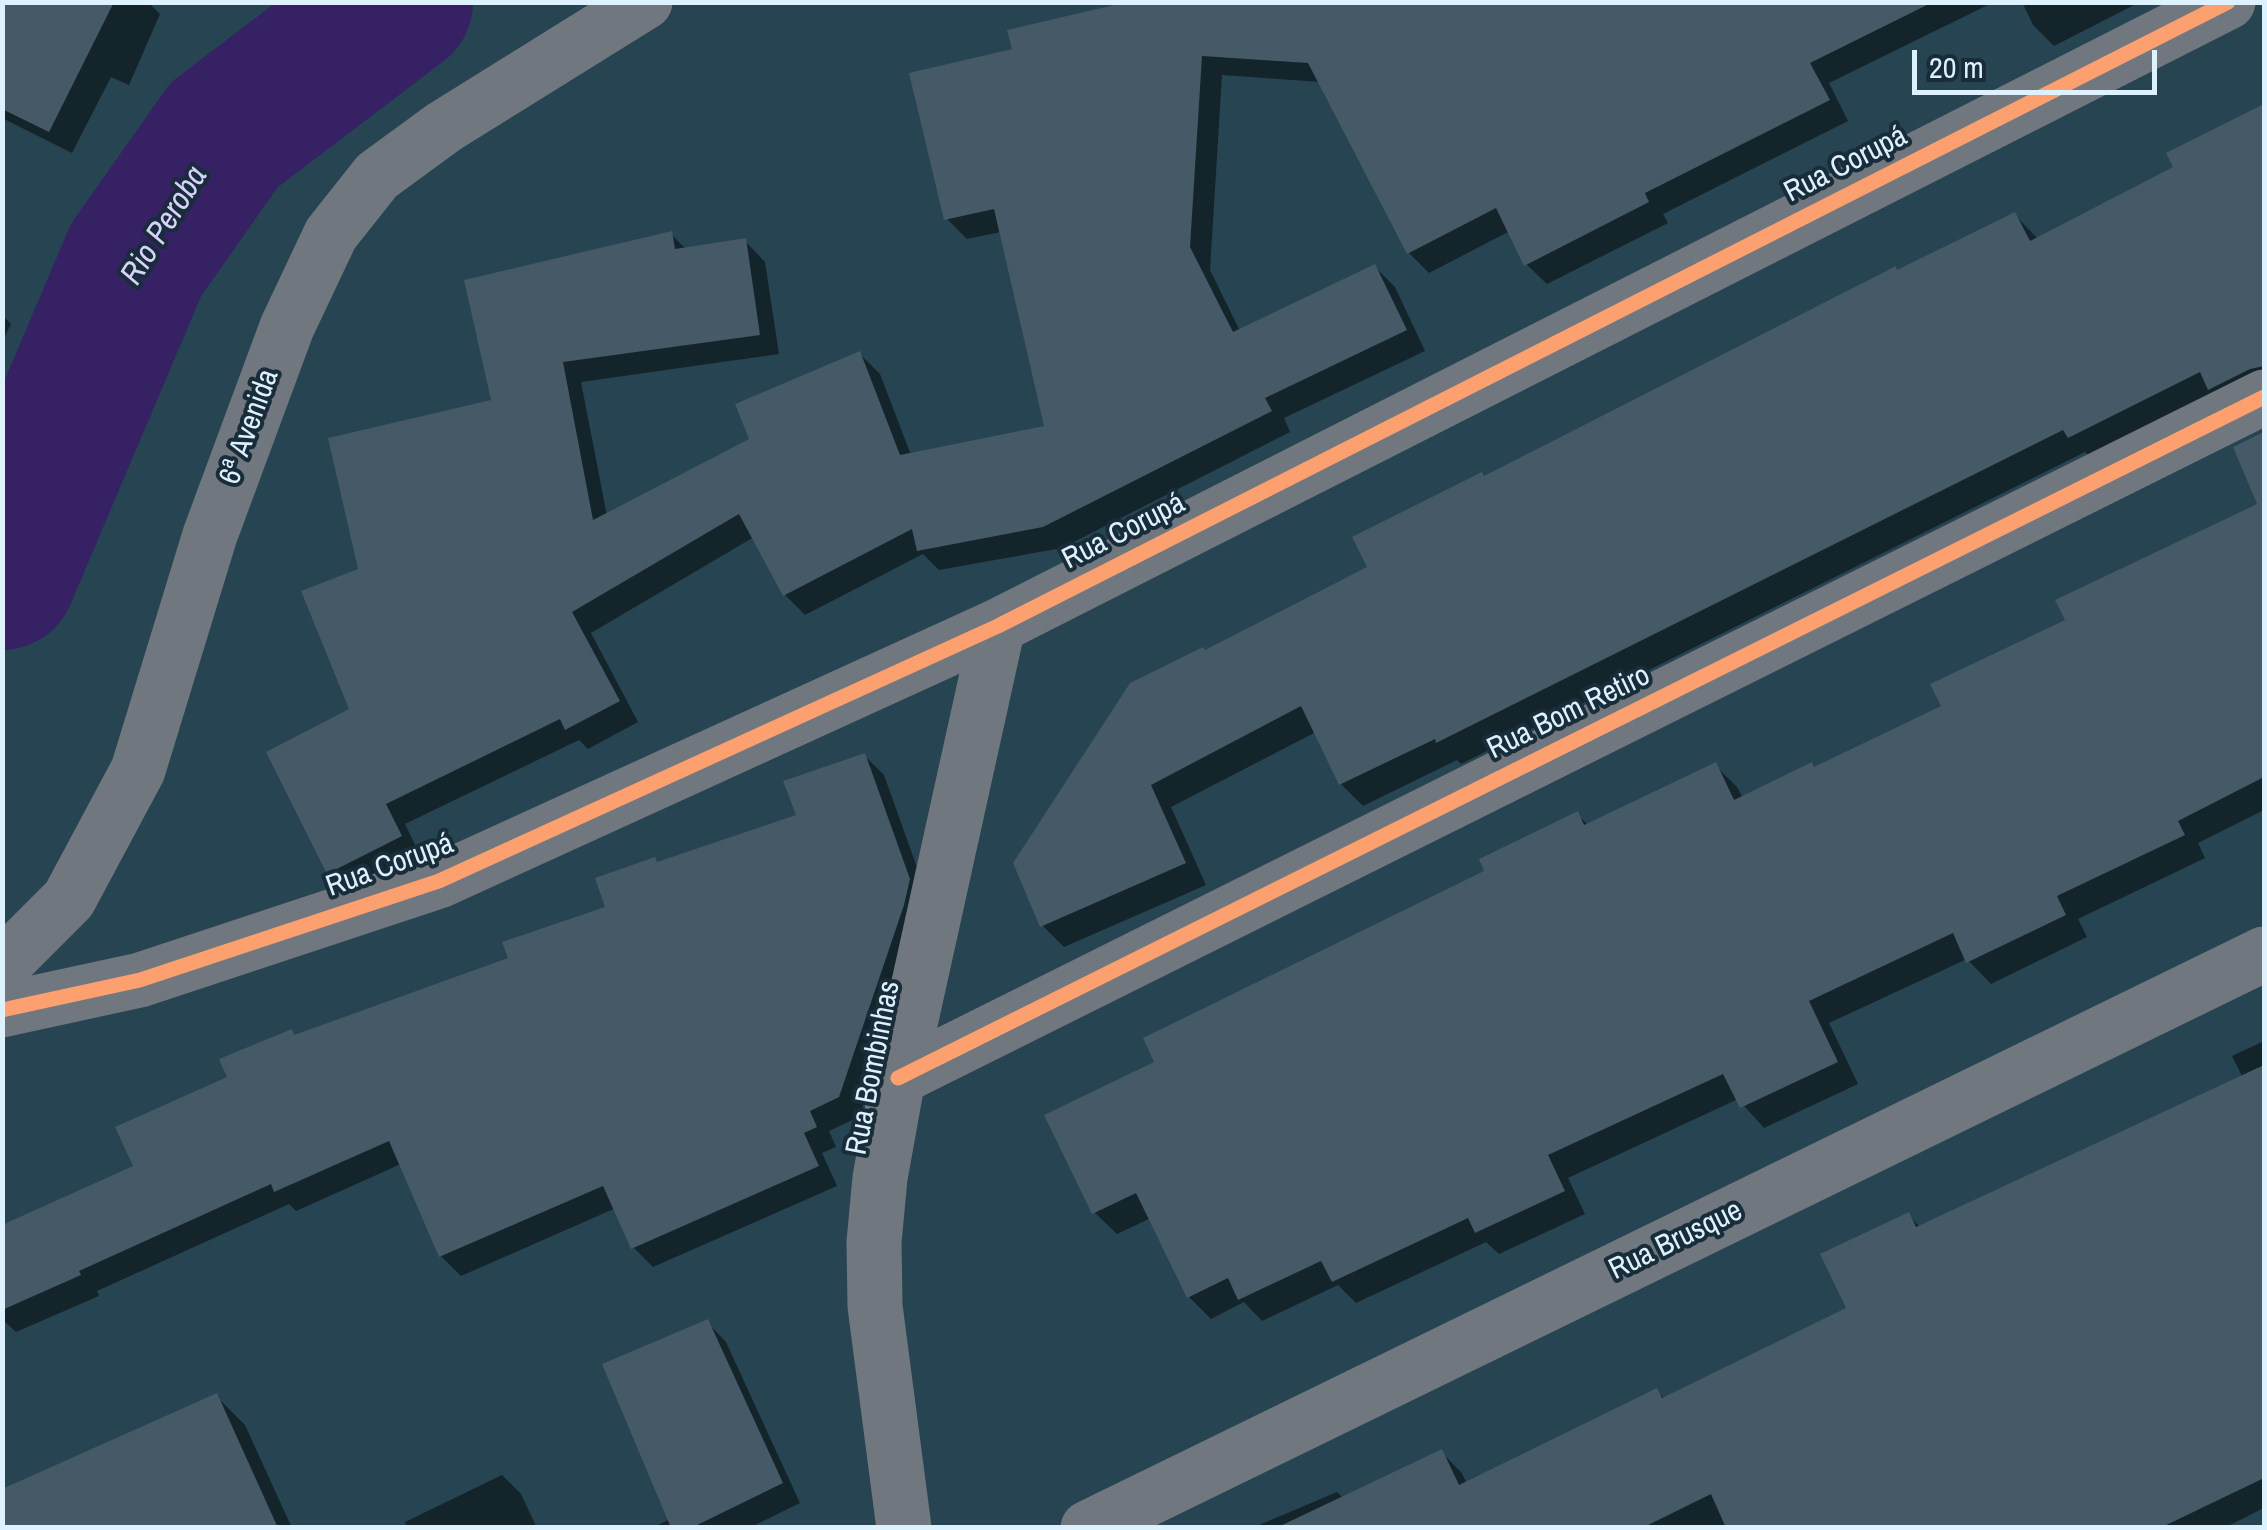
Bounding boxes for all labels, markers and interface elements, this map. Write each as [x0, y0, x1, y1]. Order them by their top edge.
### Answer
scale bar [1917, 30, 2162, 92]
text: 20 m [1929, 47, 1984, 87]
street label: Rua Corupá [1779, 119, 1913, 211]
water label: Rio Peroba [114, 160, 216, 292]
street label: 6ª Avenida [213, 365, 287, 489]
street label: Rua Corupá [1057, 486, 1191, 578]
street label: Rua Bom Retiro [1482, 658, 1656, 768]
street label: Rua Corupá [322, 826, 458, 906]
street label: Rua Bombinhas [840, 978, 908, 1158]
street label: Rua Brusque [1604, 1193, 1748, 1289]

